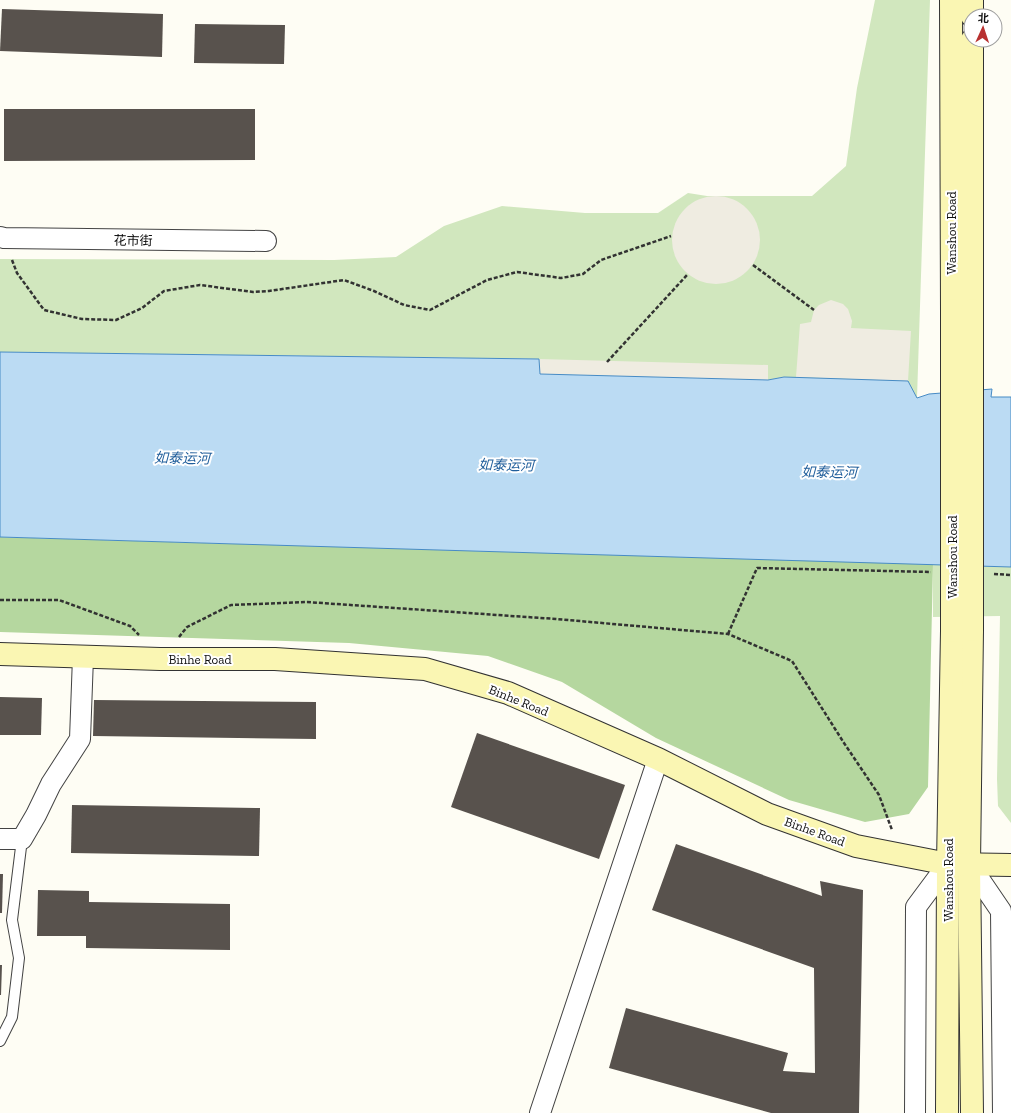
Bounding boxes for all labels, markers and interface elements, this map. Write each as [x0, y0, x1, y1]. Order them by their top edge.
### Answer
north arrow [963, 8, 1003, 48]
text: 北 [978, 12, 989, 25]
street label: Wanshou Road [944, 191, 959, 275]
street label: 花市街 [113, 233, 153, 248]
water label: 如泰运河 [154, 450, 213, 468]
water label: 如泰运河 [478, 457, 537, 475]
water label: 如泰运河 [801, 464, 860, 482]
street label: Wanshou Road [945, 515, 960, 599]
street label: Binhe Road [168, 652, 232, 667]
street label: Binhe Road [487, 682, 551, 719]
street label: Binhe Road [783, 814, 847, 849]
street label: Wanshou Road [941, 838, 956, 922]

